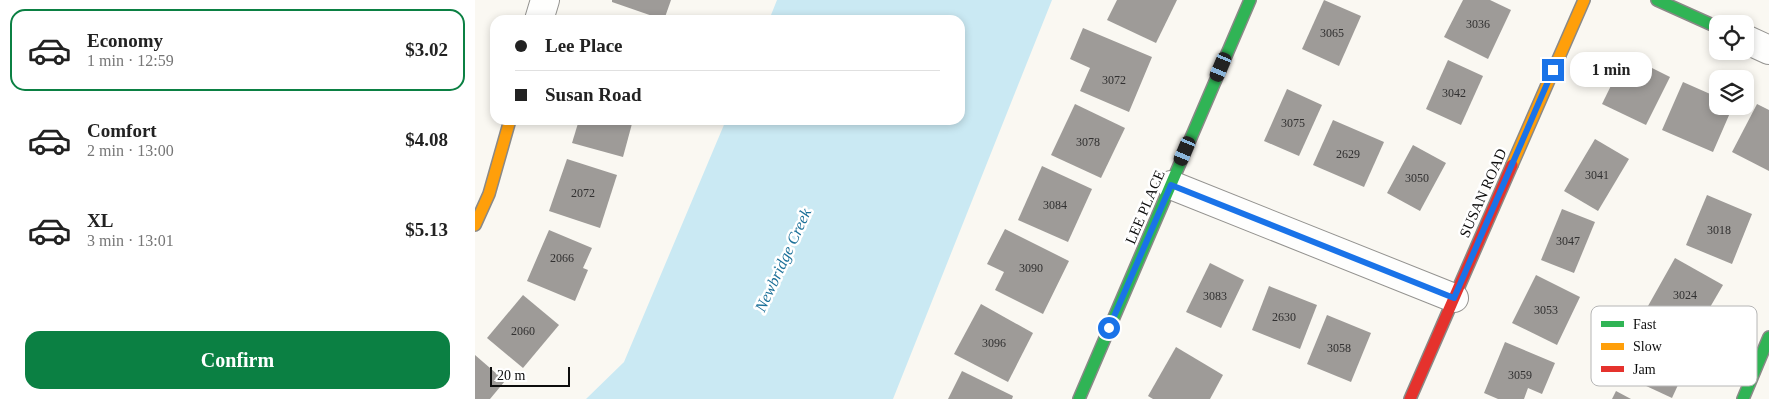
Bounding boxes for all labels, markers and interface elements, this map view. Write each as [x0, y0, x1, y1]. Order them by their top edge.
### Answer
map controls [1709, 15, 1754, 115]
button: locate [1709, 15, 1754, 60]
house number: 3036 [1466, 17, 1490, 31]
house number: 3065 [1320, 26, 1344, 40]
icon: car [27, 28, 72, 73]
text: Economy [87, 30, 163, 51]
text: Lee Place [545, 35, 623, 56]
text: $3.02 [405, 39, 448, 60]
car [1208, 50, 1233, 84]
text: 1 min · 12:59 [87, 52, 174, 69]
callout: 1 min [1571, 52, 1653, 88]
route end [1542, 59, 1564, 81]
text: 1 min [1592, 61, 1630, 78]
button: layers [1709, 70, 1754, 115]
house number: 3072 [1102, 73, 1126, 87]
text: Susan Road [545, 84, 642, 105]
house number: 3042 [1442, 86, 1466, 100]
house number: 3075 [1281, 116, 1305, 130]
icon: car [27, 118, 72, 163]
text: Comfort [87, 120, 157, 141]
text: $4.08 [405, 129, 448, 150]
car [1172, 134, 1197, 168]
house number: 3078 [1076, 135, 1100, 149]
text: 2 min · 13:00 [87, 142, 174, 159]
street label: SUSAN ROAD [1456, 146, 1510, 240]
house number: 2629 [1336, 147, 1360, 161]
street label: LEE PLACE [1122, 168, 1168, 246]
house number: 3041 [1585, 168, 1609, 182]
house number: 3050 [1405, 171, 1429, 185]
house number: 2072 [571, 186, 595, 200]
house number: 3084 [1043, 198, 1067, 212]
water label: Newbridge Creek [751, 205, 816, 316]
icon: car [27, 208, 72, 253]
text: XL [87, 210, 113, 231]
text: $5.13 [405, 219, 448, 240]
house number: 3018 [1707, 223, 1731, 237]
text: 3 min · 13:01 [87, 232, 174, 249]
house number: 3047 [1556, 234, 1580, 248]
house number: 2066 [550, 251, 574, 265]
house number: 3090 [1019, 261, 1043, 275]
house number: 3024 [1673, 288, 1697, 302]
house number: 3083 [1203, 289, 1227, 303]
house number: 3053 [1534, 303, 1558, 317]
legend [1591, 306, 1757, 386]
house number: 2630 [1272, 310, 1296, 324]
route start [1098, 317, 1120, 339]
text: Fast [1633, 317, 1656, 332]
house number: 2060 [511, 324, 535, 338]
button: Confirm [25, 331, 450, 389]
house number: 3096 [982, 336, 1006, 350]
text: Slow [1633, 339, 1663, 354]
house number: 3058 [1327, 341, 1351, 355]
text: Jam [1633, 362, 1656, 377]
scale bar [490, 364, 570, 387]
text: 20 m [497, 368, 525, 383]
house number: 3059 [1508, 368, 1532, 382]

